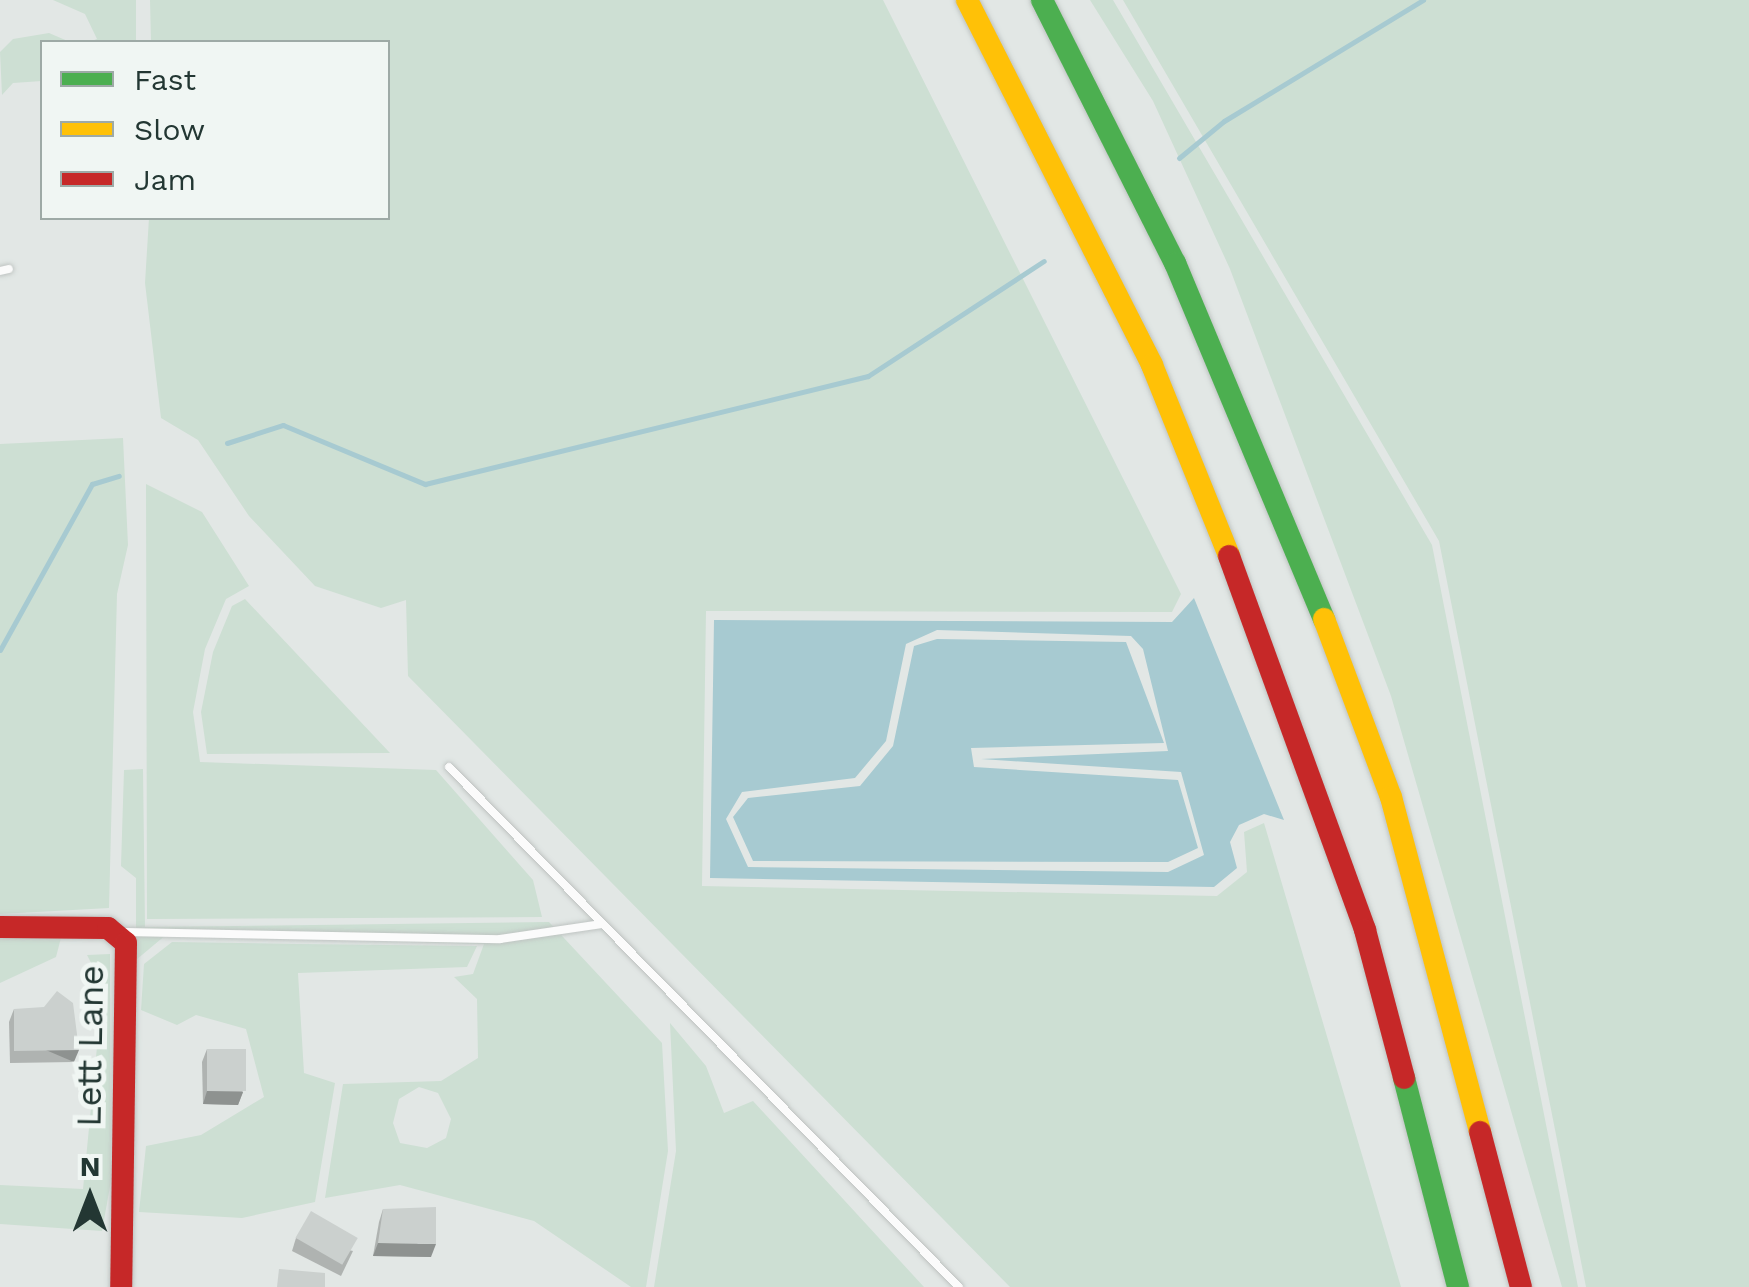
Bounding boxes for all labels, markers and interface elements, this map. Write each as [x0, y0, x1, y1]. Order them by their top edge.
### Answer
legend [40, 40, 390, 220]
text: Fast [134, 62, 196, 97]
text: Slow [134, 112, 205, 147]
text: Jam [134, 162, 196, 197]
street label: Lett Lane [68, 965, 112, 1127]
north arrow [40, 1147, 140, 1247]
text: N [80, 1150, 100, 1183]

